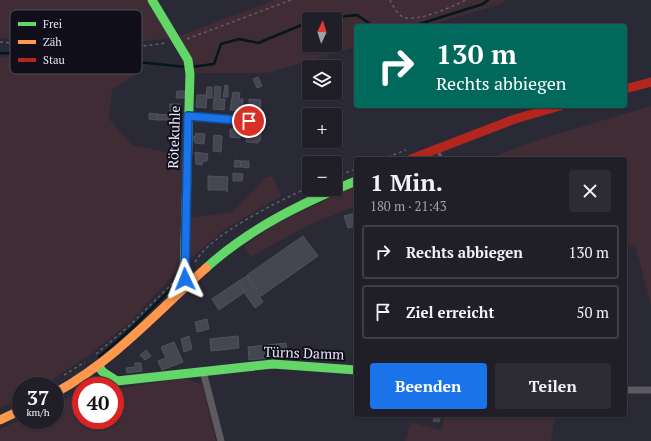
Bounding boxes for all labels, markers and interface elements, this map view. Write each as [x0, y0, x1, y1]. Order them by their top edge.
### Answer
legend [10, 10, 142, 74]
north arrow [302, 12, 342, 52]
map controls [302, 12, 342, 196]
text: Frei [43, 17, 62, 31]
text: Zäh [43, 35, 62, 49]
text: 130 m [436, 35, 517, 72]
icon: right [370, 40, 422, 92]
text: Stau [43, 53, 66, 67]
button: layers [302, 60, 342, 100]
text: Rechts abbiegen [436, 71, 566, 95]
pin [232, 104, 266, 138]
street label: Rötekuhle [163, 105, 184, 169]
button: + [302, 108, 342, 148]
icon: arrive [238, 110, 260, 132]
button: − [302, 156, 342, 196]
text: 1 Min. [370, 166, 443, 198]
button: close [569, 170, 611, 212]
text: 180 m · 21:43 [370, 197, 447, 215]
icon: right [372, 241, 394, 263]
text: Rechts abbiegen [406, 242, 523, 262]
text: 130 m [568, 242, 609, 262]
position arrow [164, 258, 206, 300]
icon: arrive [372, 301, 394, 323]
text: Ziel erreicht [406, 302, 494, 322]
text: 50 m [576, 302, 609, 322]
street label: Türns Damm [263, 342, 345, 363]
button: Beenden [370, 363, 487, 409]
button: Teilen [495, 363, 611, 409]
speed limit sign: 40 [72, 377, 124, 429]
text: 37 [27, 384, 49, 411]
text: km/h [26, 406, 50, 419]

